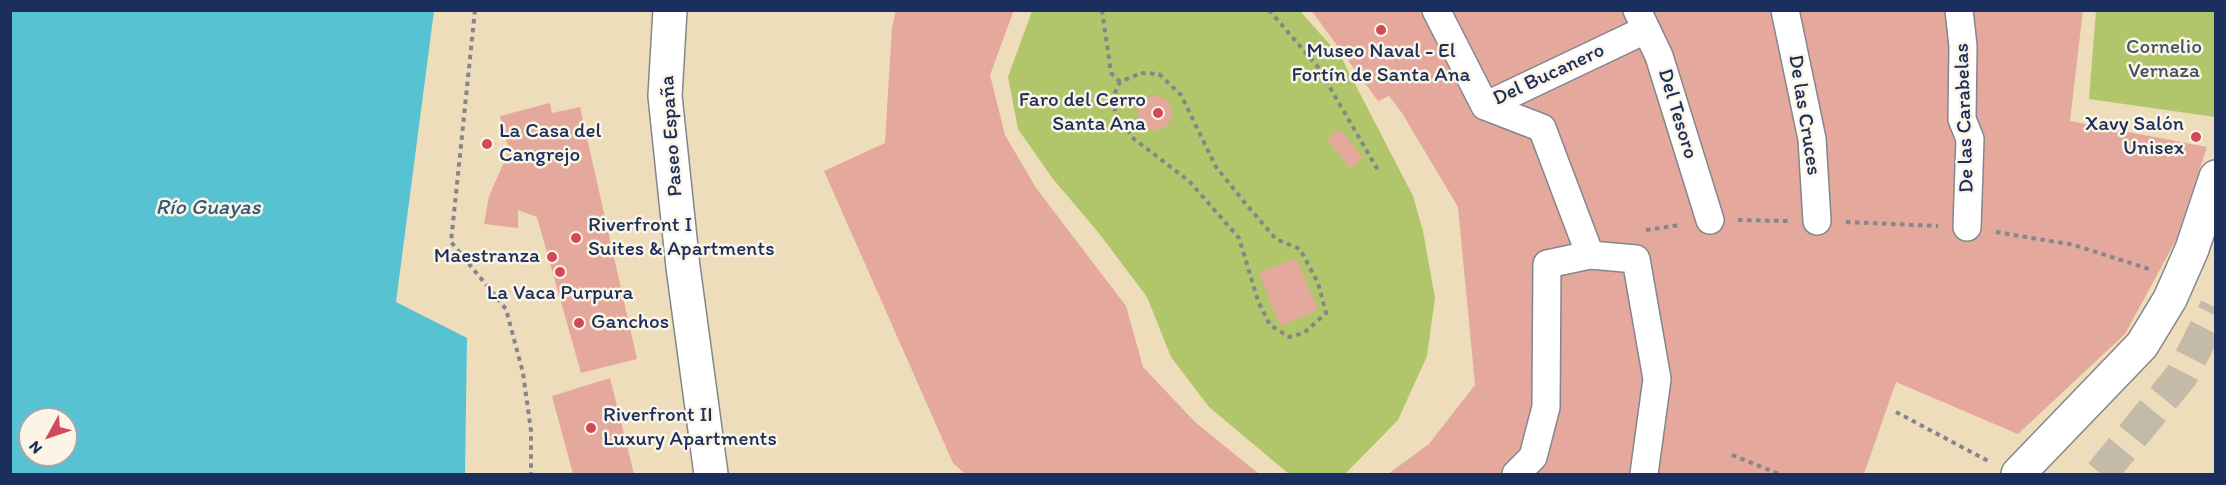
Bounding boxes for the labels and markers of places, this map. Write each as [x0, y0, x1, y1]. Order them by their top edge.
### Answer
marker: Museo Naval - El Fortín de Santa Ana [1374, 23, 1388, 37]
place label: Museo Naval - El Fortín de Santa Ana [1291, 39, 1471, 89]
place label: Faro del Cerro Santa Ana [1019, 88, 1146, 138]
marker: Faro del Cerro Santa Ana [1151, 106, 1165, 120]
place label: Xavy Salón Unisex [2085, 112, 2184, 162]
place label: La Casa del Cangrejo [499, 119, 602, 169]
marker: Xavy Salón Unisex [2189, 130, 2203, 144]
marker: La Casa del Cangrejo [480, 137, 494, 151]
place label: Riverfront I Suites & Apartments [588, 213, 775, 263]
marker: Riverfront I Suites & Apartments [569, 231, 583, 245]
place label: Maestranza [434, 244, 540, 270]
marker: Maestranza [545, 250, 559, 264]
marker: La Vaca Purpura [553, 265, 567, 279]
place label: La Vaca Purpura [487, 281, 633, 307]
place label: Ganchos [591, 310, 669, 336]
marker: Ganchos [572, 316, 586, 330]
place label: Riverfront II Luxury Apartments [603, 403, 777, 453]
marker: Riverfront II Luxury Apartments [584, 421, 598, 435]

